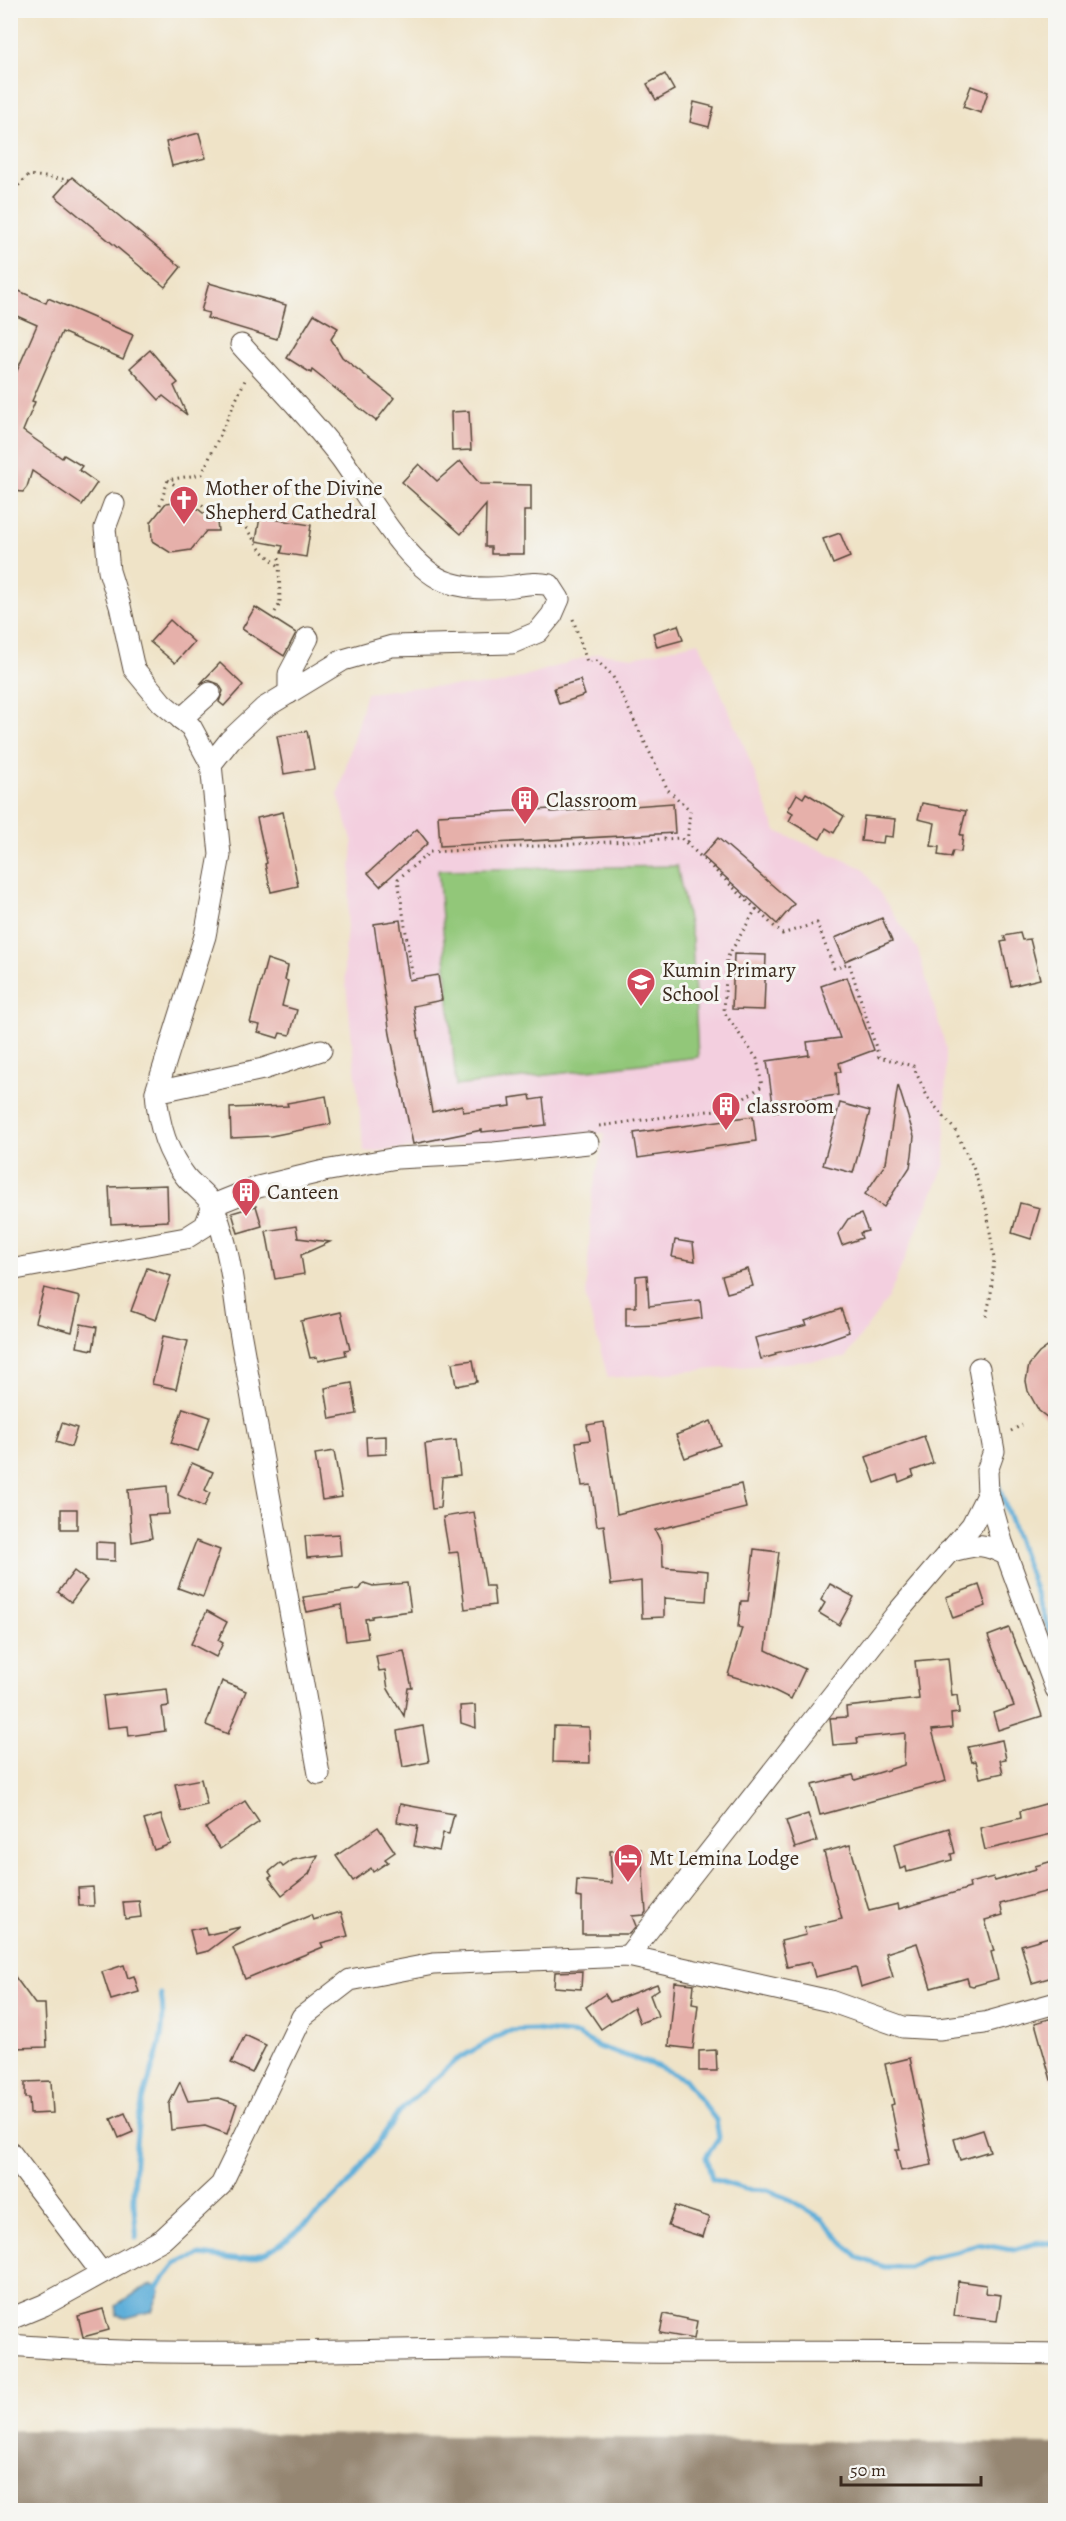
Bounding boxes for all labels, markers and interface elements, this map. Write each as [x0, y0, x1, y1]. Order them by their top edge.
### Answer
place label: Mother of the Divine Shepherd Cathedral [205, 474, 383, 526]
church icon: Mother of the Divine Shepherd Cathedral [168, 484, 200, 526]
building icon: Classroom [509, 784, 541, 826]
place label: Classroom [546, 786, 637, 814]
place label: Kumin Primary School [662, 956, 796, 1008]
school or university icon: Kumin Primary School [625, 966, 657, 1008]
building icon: classroom [710, 1090, 742, 1132]
place label: classroom [747, 1092, 834, 1120]
building icon: Canteen [230, 1176, 262, 1218]
place label: Canteen [267, 1178, 339, 1206]
hotel icon: Mt Lemina Lodge [612, 1842, 644, 1884]
place label: Mt Lemina Lodge [649, 1844, 799, 1872]
scale bar [841, 2449, 980, 2487]
text: 50 m [850, 2458, 886, 2482]

